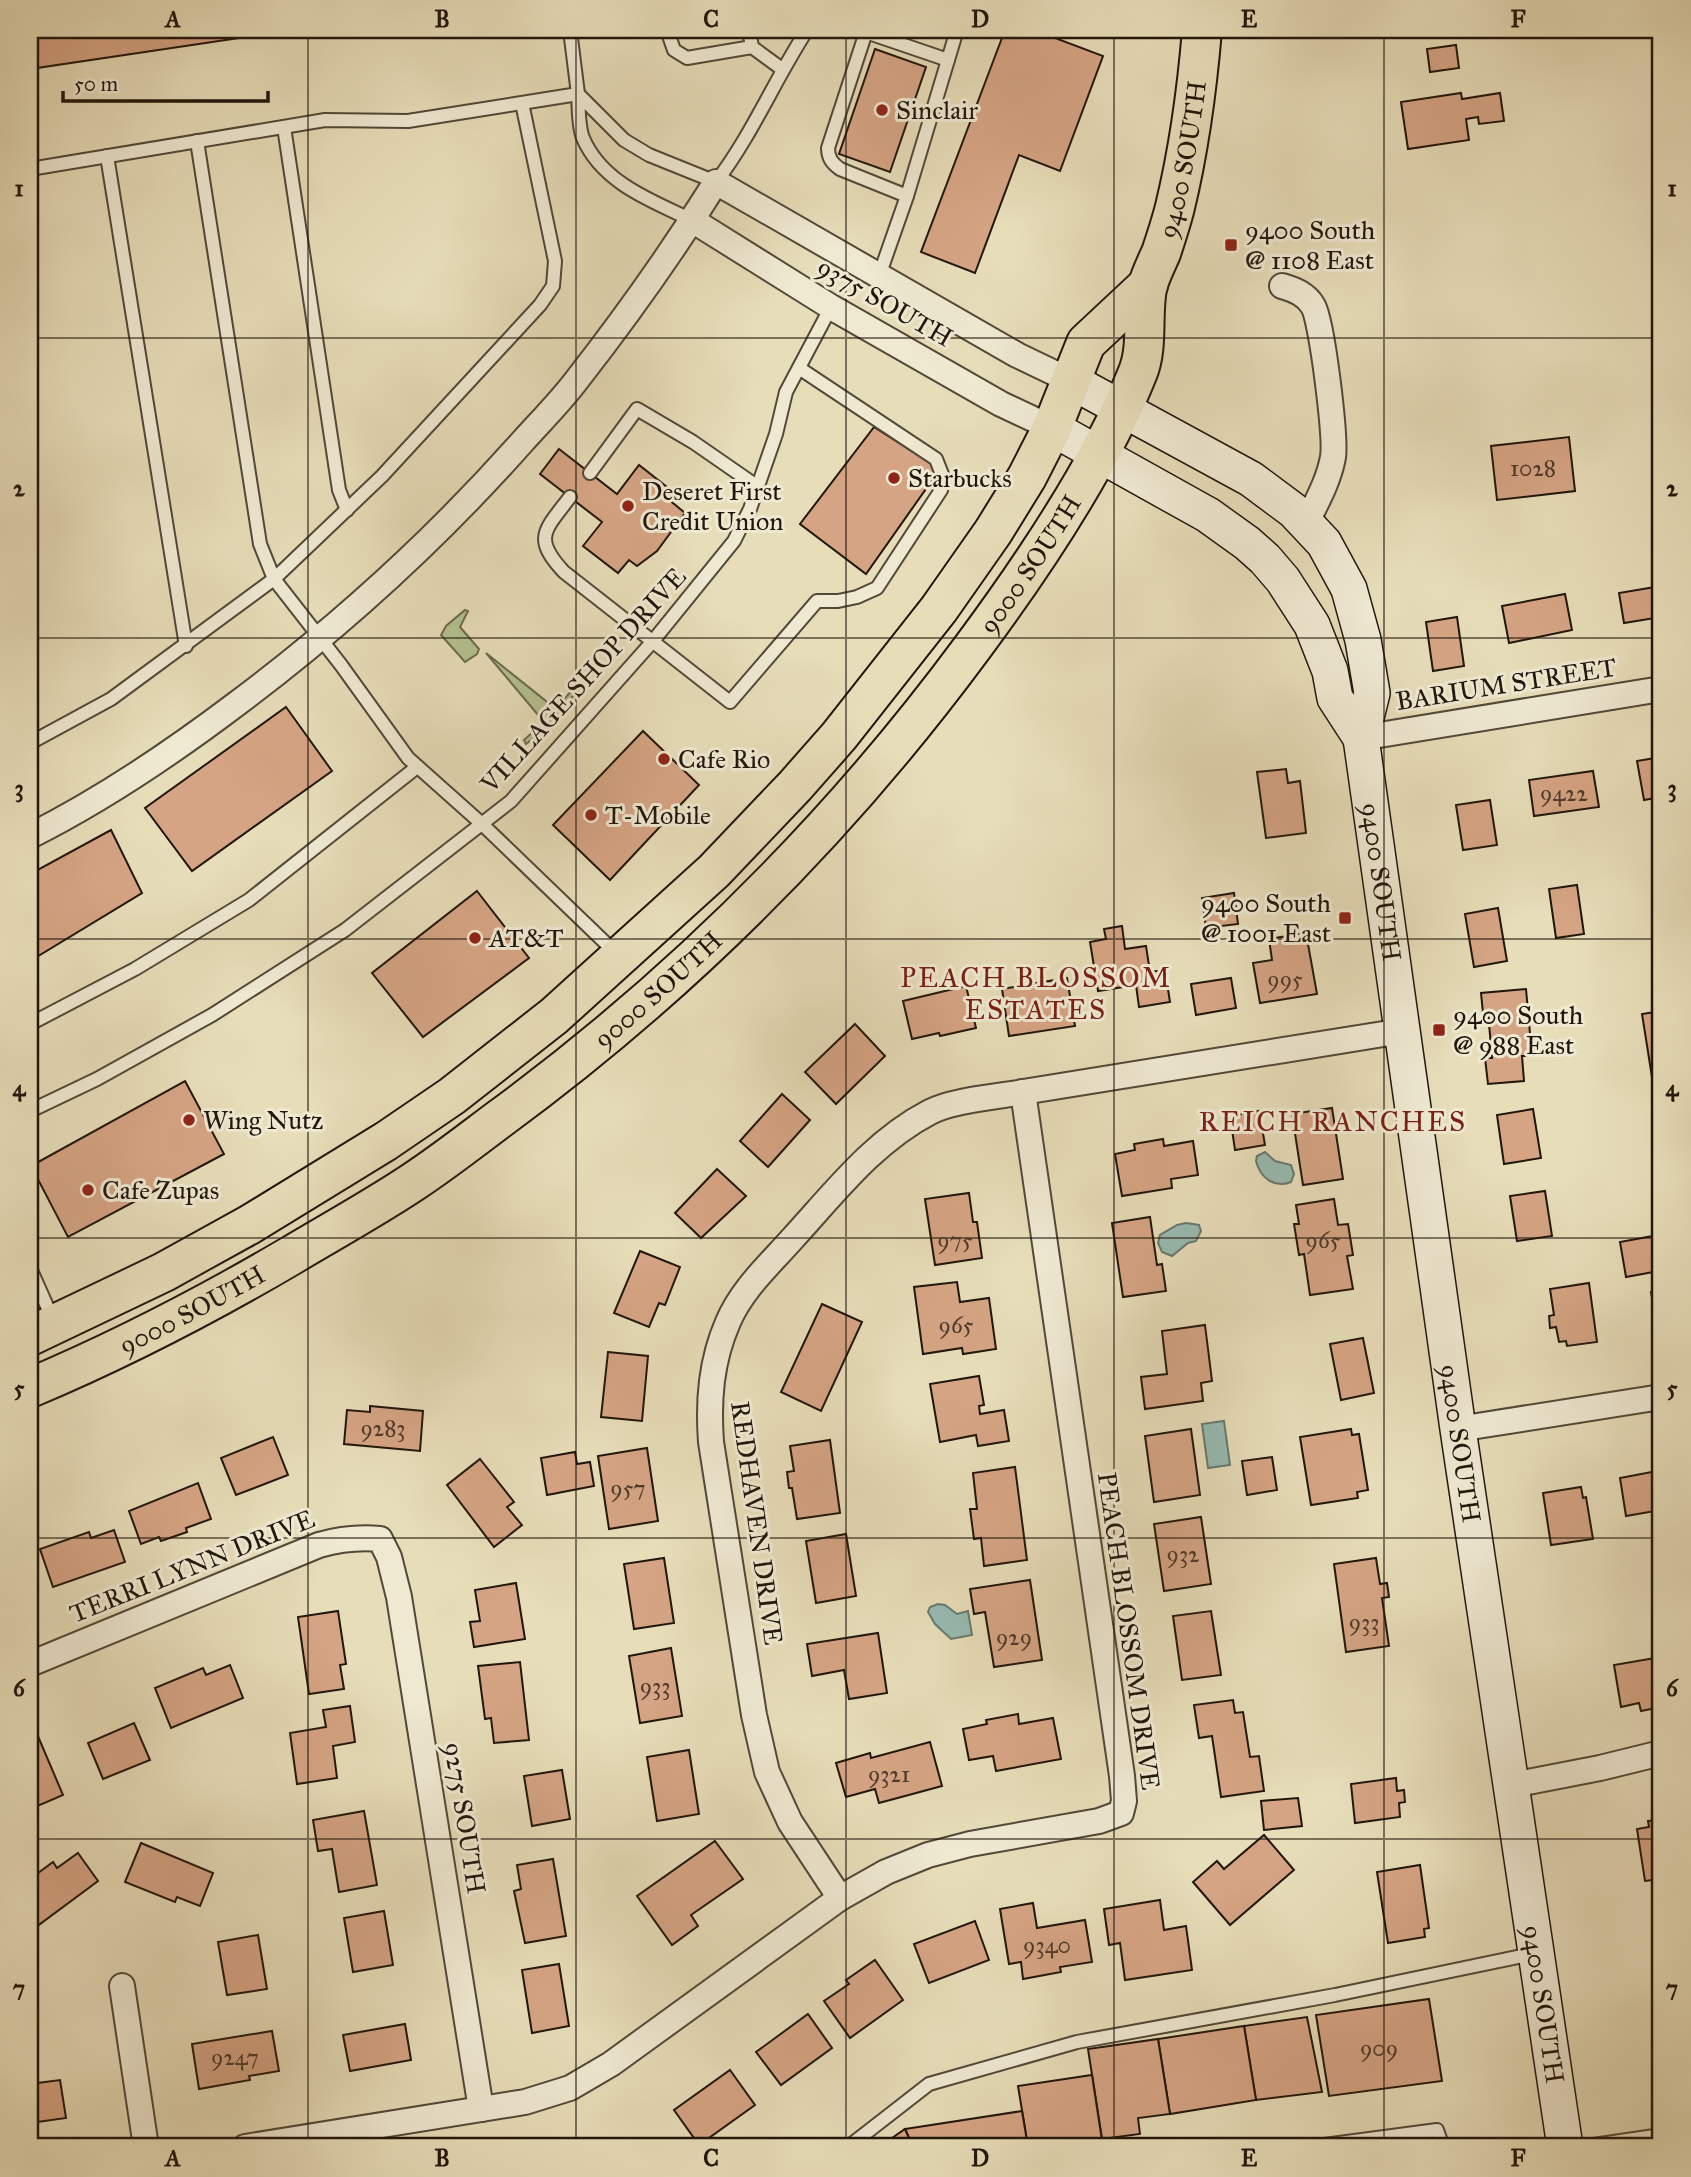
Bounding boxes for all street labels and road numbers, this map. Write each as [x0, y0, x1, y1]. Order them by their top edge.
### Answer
street label: 9400 SOUTH [1151, 79, 1213, 242]
street label: 9375 SOUTH [811, 250, 959, 354]
street label: 9000 SOUTH [972, 489, 1088, 640]
street label: VILLAGE SHOP DRIVE [473, 561, 693, 800]
street label: BARIUM STREET [1393, 651, 1619, 717]
street label: 9400 SOUTH [1354, 801, 1408, 963]
street label: 9000 SOUTH [587, 924, 729, 1055]
street label: 9000 SOUTH [114, 1258, 271, 1361]
street label: 9400 SOUTH [1433, 1362, 1488, 1525]
street label: REDHAVEN DRIVE [724, 1399, 790, 1647]
street label: PEACH BLOSSOM DRIVE [1091, 1470, 1167, 1792]
street label: TERRI LYNN DRIVE [65, 1502, 319, 1630]
street label: 9275 SOUTH [437, 1740, 493, 1896]
street label: 9400 SOUTH [1516, 1923, 1571, 2085]

